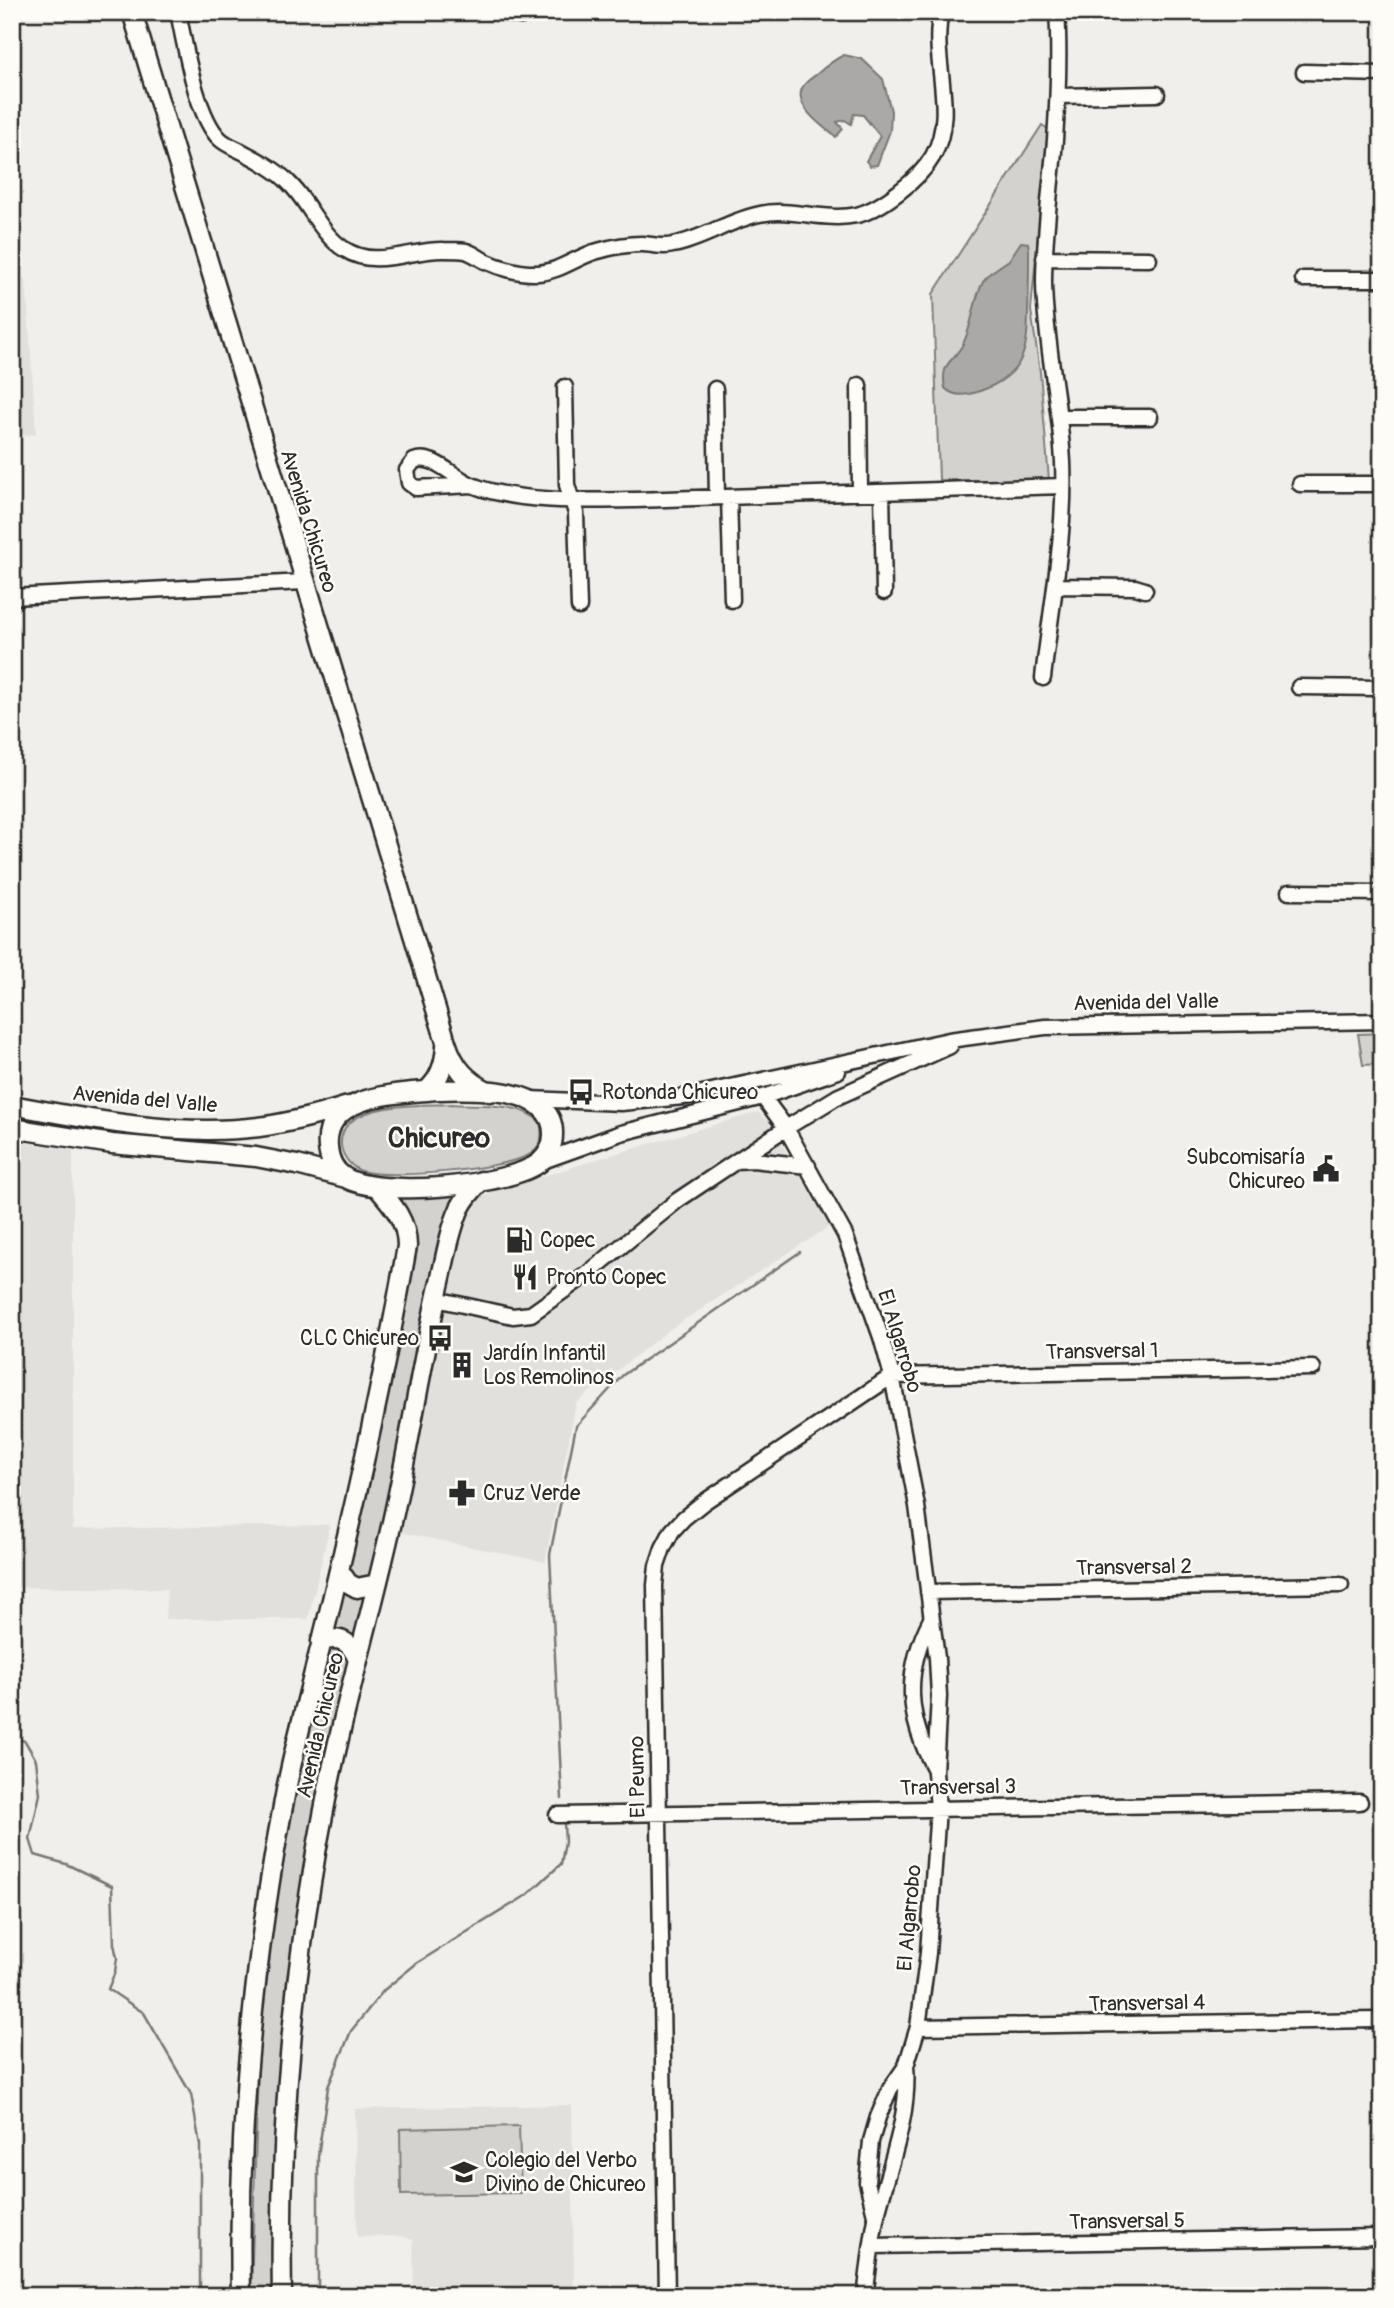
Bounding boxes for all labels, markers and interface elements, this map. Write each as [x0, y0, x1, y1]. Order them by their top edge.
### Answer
street label: Avenida Chicureo [274, 446, 343, 596]
street label: Avenida del Valle [1073, 988, 1219, 1017]
bus stop icon: Rotonda Chicureo [566, 1077, 596, 1107]
place label: Rotonda Chicureo [602, 1079, 758, 1106]
street label: Avenida del Valle [72, 1080, 219, 1119]
district label: Chicureo [388, 1121, 490, 1156]
place label: Subcomisaría Chicureo [1186, 1144, 1305, 1195]
public building icon: Subcomisaría Chicureo [1311, 1154, 1341, 1184]
fuel station icon: Copec [504, 1225, 534, 1255]
place label: Copec [540, 1227, 595, 1254]
restaurant icon: Pronto Copec [510, 1262, 540, 1292]
place label: Pronto Copec [546, 1264, 667, 1291]
street label: El Algarrobo [871, 1286, 928, 1396]
bus stop icon: CLC Chicureo [425, 1323, 455, 1353]
place label: CLC Chicureo [300, 1325, 419, 1352]
street label: Transversal 1 [1045, 1337, 1159, 1366]
place label: Jardín Infantil Los Remolinos [483, 1340, 614, 1391]
building icon: Jardín Infantil Los Remolinos [447, 1350, 477, 1380]
pharmacy icon: Cruz Verde [447, 1478, 477, 1508]
place label: Cruz Verde [483, 1480, 581, 1507]
street label: Transversal 2 [1076, 1553, 1192, 1582]
street label: Avenida Chicureo [291, 1650, 350, 1801]
street label: El Peumo [623, 1736, 652, 1818]
street label: Transversal 3 [900, 1773, 1016, 1802]
street label: El Algarrobo [891, 1864, 928, 1972]
street label: Transversal 4 [1088, 1989, 1206, 2018]
place label: Colegio del Verbo Divino de Chicureo [485, 2147, 646, 2198]
school or university icon: Colegio del Verbo Divino de Chicureo [449, 2157, 479, 2187]
street label: Transversal 5 [1069, 2207, 1185, 2236]

